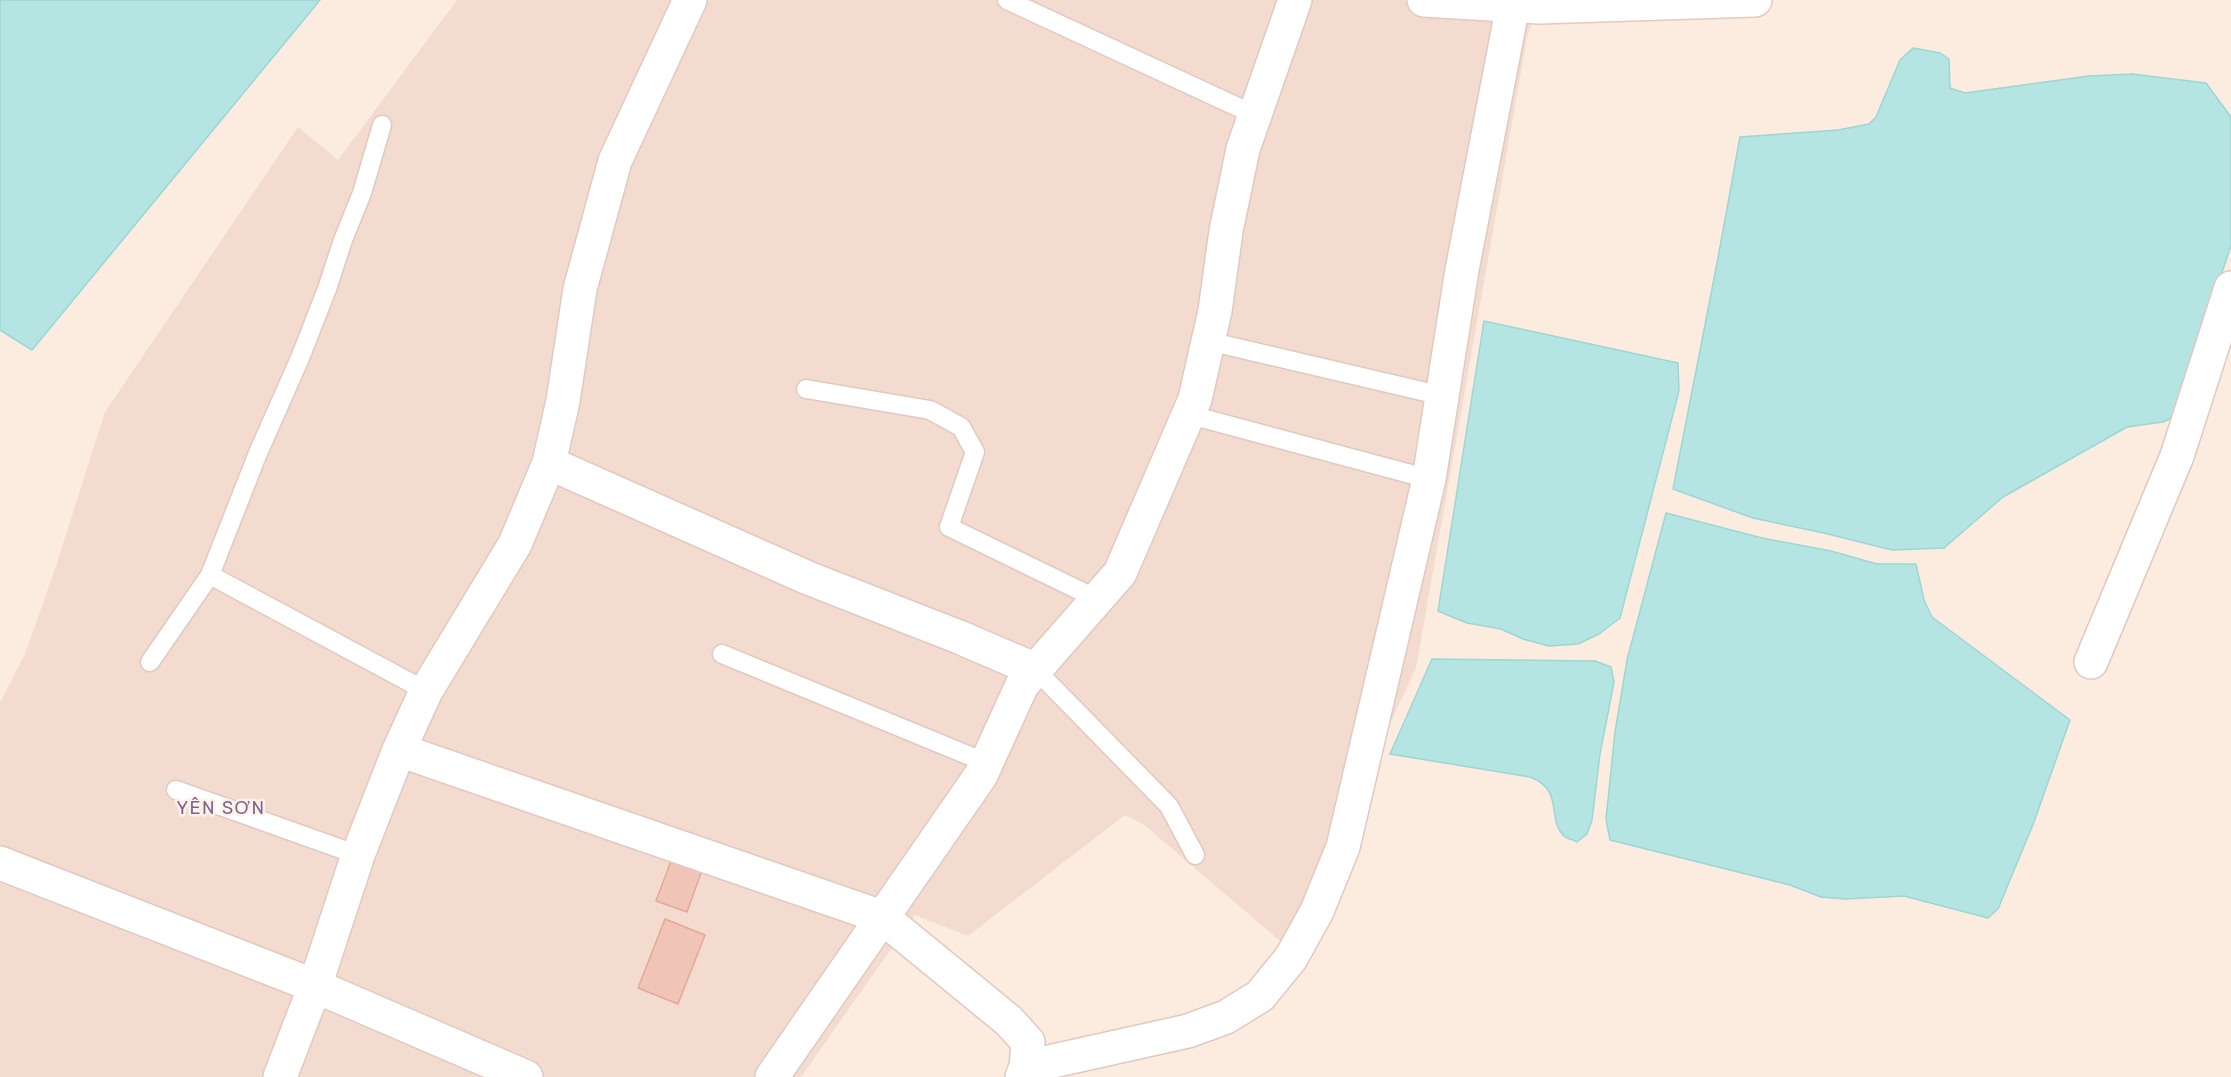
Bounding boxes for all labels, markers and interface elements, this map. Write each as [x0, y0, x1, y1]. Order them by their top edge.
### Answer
district label: YÊN SƠN [176, 798, 266, 820]

